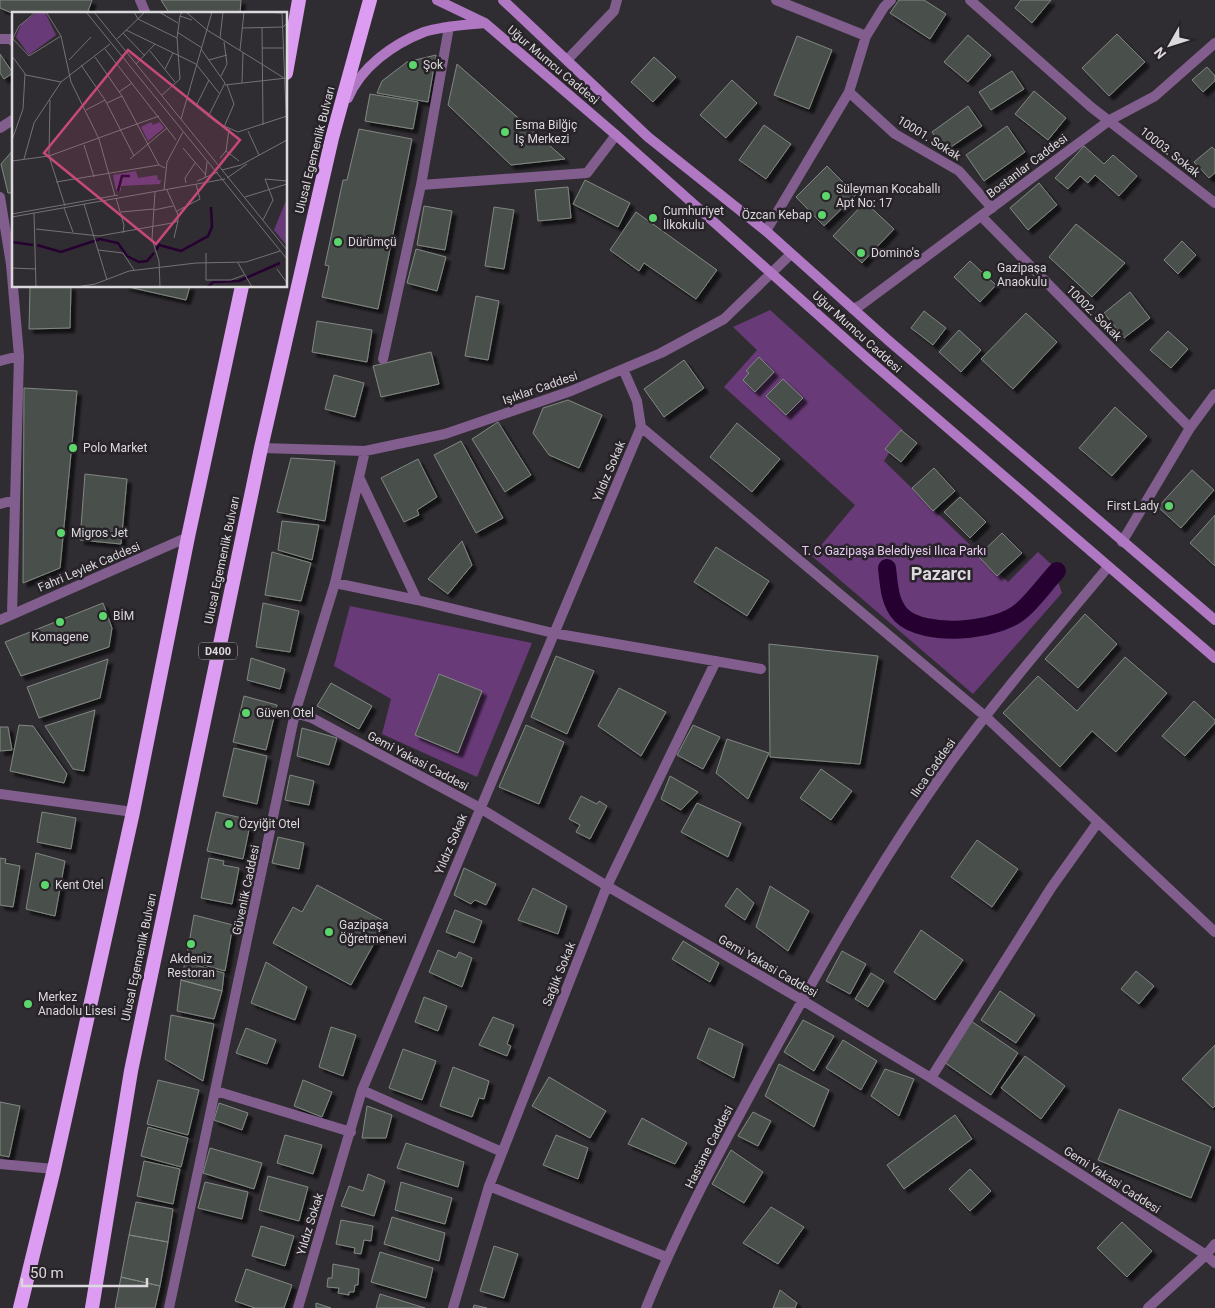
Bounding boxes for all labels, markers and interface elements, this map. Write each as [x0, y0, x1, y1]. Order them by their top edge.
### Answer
inset map [12, 12, 288, 288]
north arrow [1145, 20, 1195, 70]
street label: Uğur Mumcu Caddesi [504, 23, 602, 107]
text: N [1151, 44, 1169, 62]
place label: Şok [423, 58, 444, 72]
marker: Şok [407, 59, 419, 71]
street label: Ulusal Egemenlik Bulvarı [292, 85, 338, 215]
street label: 10001. Sokak [895, 113, 964, 164]
place label: Esma Bilğiç Iş Merkezi [515, 118, 577, 146]
street label: 10003. Sokak [1137, 124, 1204, 180]
marker: Esma Bilğiç Iş Merkezi [499, 126, 511, 138]
street label: Bostanlar Caddesi [984, 131, 1070, 201]
place label: Süleyman Kocaballı Apt No: 17 [836, 182, 940, 210]
marker: Süleyman Kocaballı Apt No: 17 [820, 190, 832, 202]
place label: Cumhuriyet İlkokulu [663, 204, 724, 232]
place label: Özcan Kebap [742, 207, 812, 222]
marker: Özcan Kebap [816, 209, 828, 221]
marker: Cumhuriyet İlkokulu [647, 212, 659, 224]
place label: Dürümçü [348, 235, 397, 249]
marker: Dürümçü [332, 236, 344, 248]
place label: Domino's [871, 246, 920, 260]
marker: Domino's [855, 247, 867, 259]
place label: Gazipaşa Anaokulu [997, 261, 1047, 289]
marker: Gazipaşa Anaokulu [981, 269, 993, 281]
street label: 10002. Sokak [1063, 282, 1125, 344]
street label: Uğur Mumcu Caddesi [810, 288, 904, 376]
street label: Işıklar Caddesi [501, 369, 579, 407]
street label: Yıldız Sokak [590, 438, 628, 503]
place label: Polo Market [83, 441, 147, 455]
marker: Polo Market [67, 442, 79, 454]
street label: Ulusal Egemenlik Bulvarı [202, 495, 242, 625]
place label: First Lady [1107, 499, 1159, 513]
marker: First Lady [1163, 500, 1175, 512]
place label: Migros Jet [71, 526, 128, 540]
marker: Migros Jet [55, 527, 67, 539]
street label: Fahri Leylek Caddesi [36, 539, 142, 595]
park label: T. C Gazipaşa Belediyesi Ilıca Parkı [802, 544, 986, 558]
district label: Pazarcı [911, 563, 971, 584]
place label: BİM [113, 608, 134, 623]
marker: BİM [97, 610, 109, 622]
marker: Komagene [54, 616, 66, 628]
place label: Komagene [31, 630, 89, 644]
road number: D400 [199, 642, 237, 659]
place label: Güven Otel [256, 706, 314, 720]
marker: Güven Otel [240, 707, 252, 719]
street label: Gemi Yakasi Caddesi [365, 728, 471, 794]
street label: Ilıca Caddesi [908, 736, 958, 800]
street label: Yıldız Sokak [432, 811, 470, 876]
place label: Özyiğit Otel [239, 816, 300, 831]
marker: Özyiğit Otel [223, 818, 235, 830]
street label: Güvenlik Caddesi [230, 844, 262, 936]
place label: Kent Otel [55, 878, 104, 892]
marker: Kent Otel [39, 879, 51, 891]
street label: Ulusal Egemenlik Bulvarı [119, 892, 159, 1022]
place label: Gazipaşa Öğretmenevi [339, 918, 407, 946]
marker: Gazipaşa Öğretmenevi [323, 926, 335, 938]
street label: Gemi Yakasi Caddesi [716, 932, 820, 1000]
marker: Akdeniz Restoran [185, 938, 197, 950]
street label: Sağlık Sokak [540, 939, 579, 1008]
place label: Akdeniz Restoran [167, 952, 215, 980]
place label: Merkez Anadolu Lisesi [38, 990, 116, 1018]
marker: Merkez Anadolu Lisesi [22, 998, 34, 1010]
street label: Hastane Caddesi [682, 1103, 736, 1191]
street label: Gemi Yakasi Caddesi [1061, 1144, 1163, 1216]
street label: Yıldız Sokak [294, 1190, 326, 1257]
scale bar [22, 1256, 148, 1288]
text: 50 m [30, 1264, 64, 1282]

